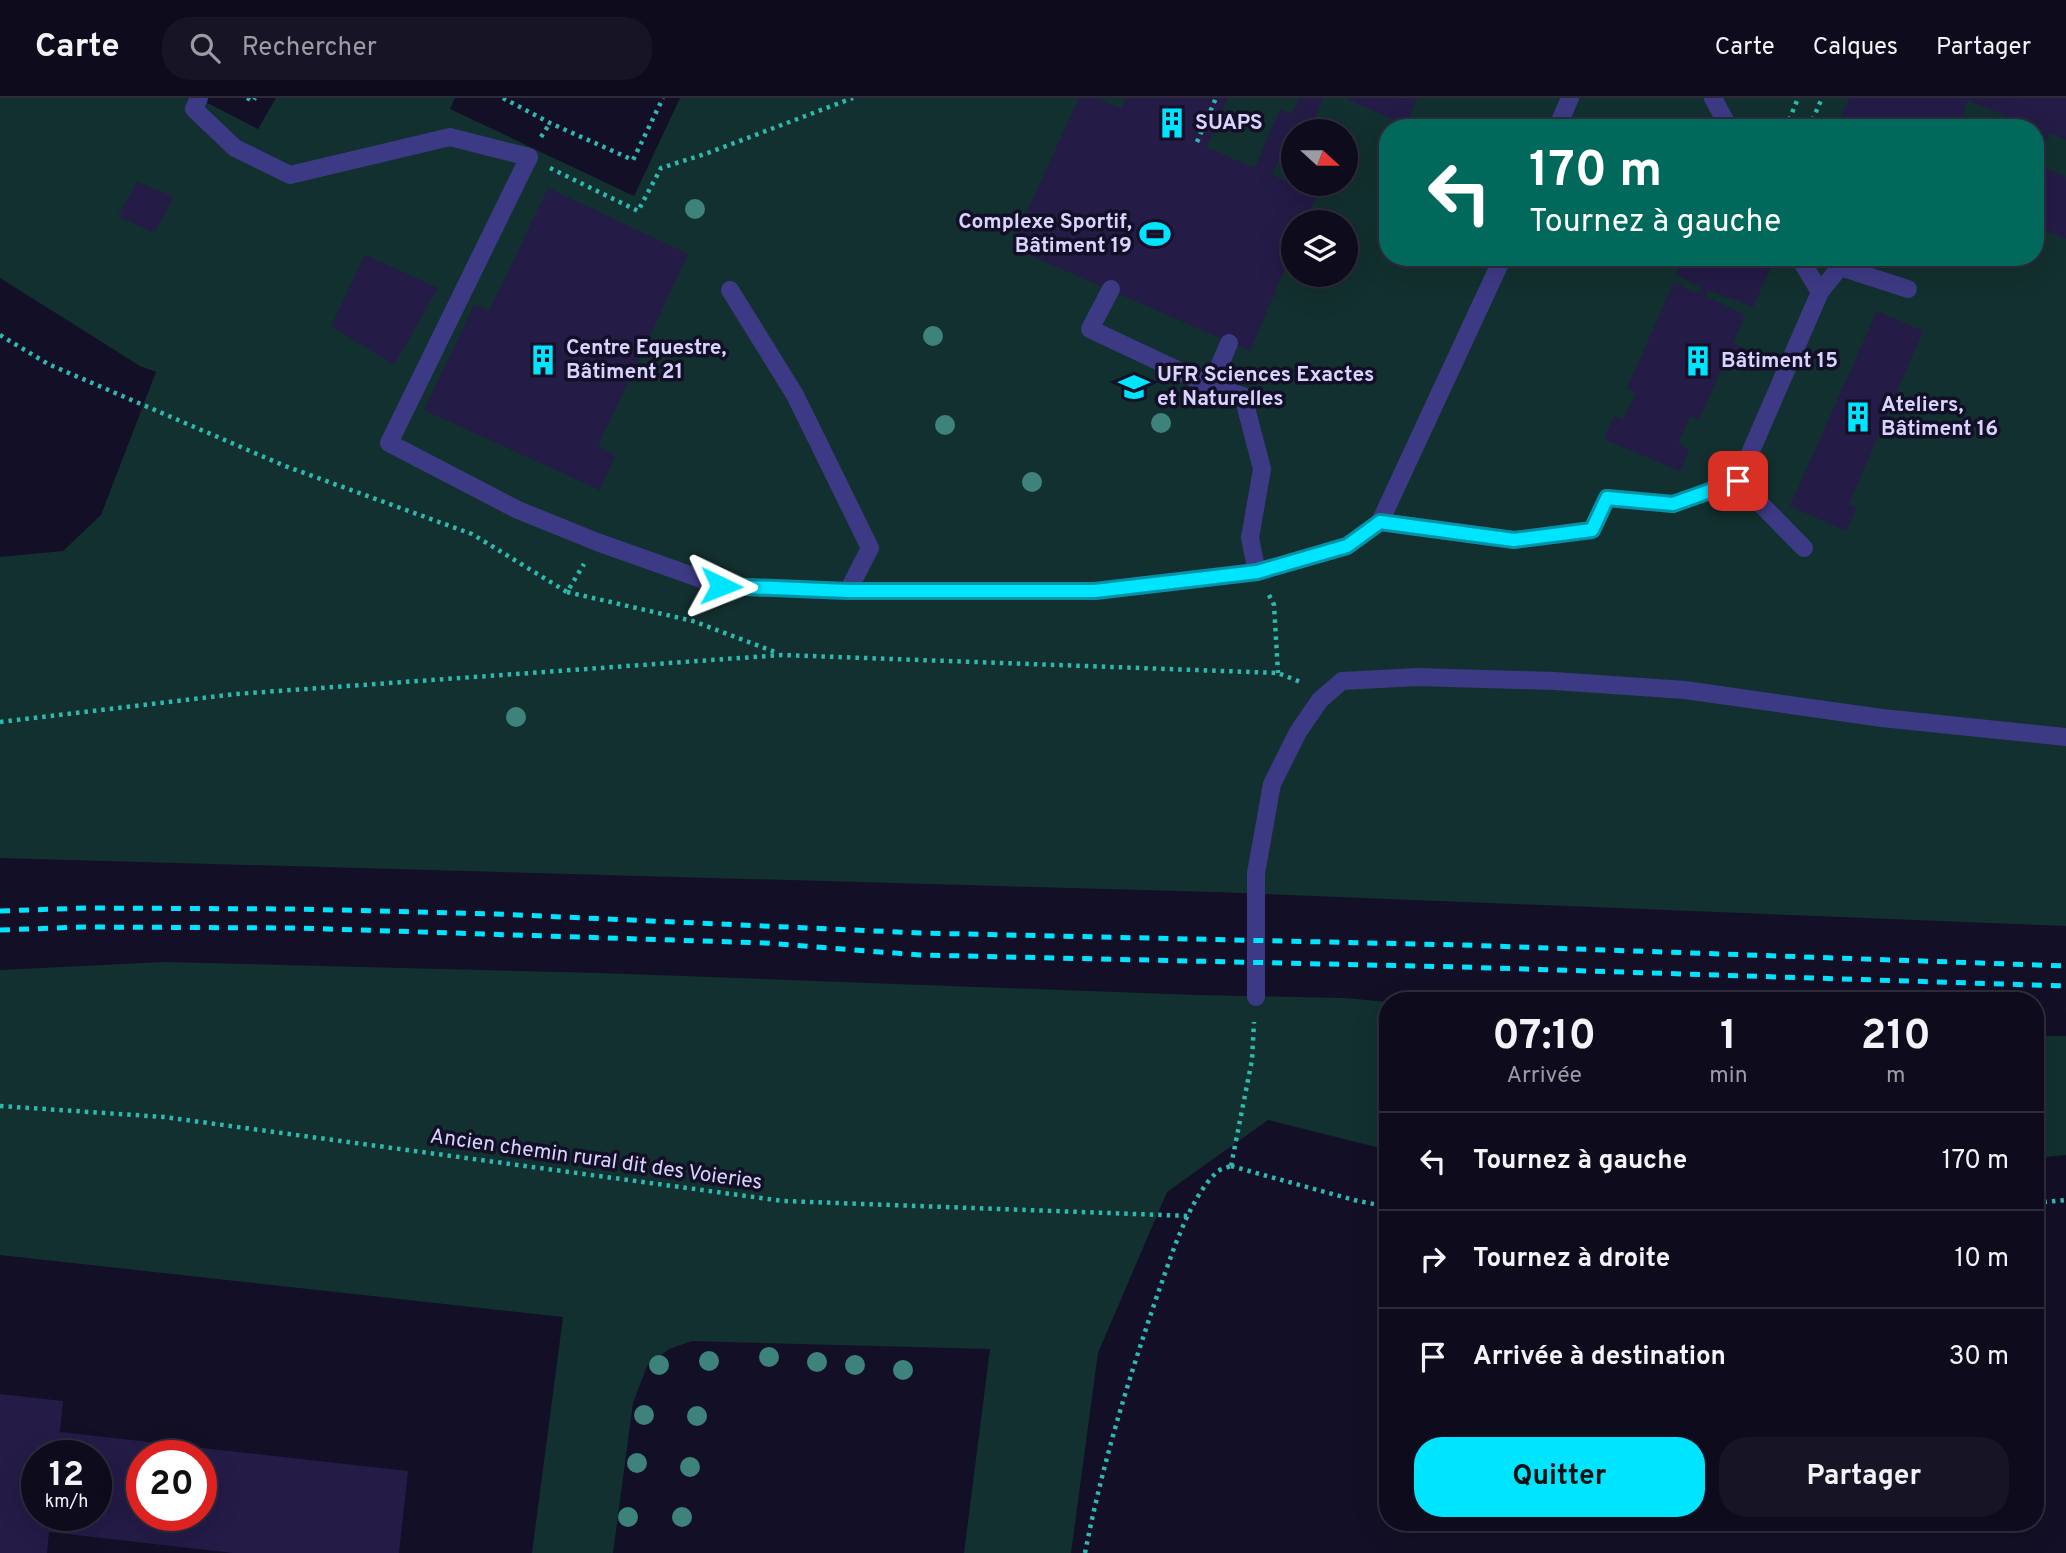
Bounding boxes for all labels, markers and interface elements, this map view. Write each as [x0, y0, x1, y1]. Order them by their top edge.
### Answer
search box [162, 17, 652, 80]
text: Carte [35, 27, 120, 69]
icon: search [186, 29, 224, 67]
text: Rechercher [242, 32, 377, 65]
text: Carte [1715, 33, 1775, 63]
text: Calques [1813, 33, 1898, 63]
text: Partager [1936, 33, 2031, 63]
building icon: SUAPS [1155, 106, 1189, 140]
place label: SUAPS [1195, 110, 1263, 137]
north arrow [1281, 119, 1358, 196]
map controls [1281, 119, 1358, 287]
text: 170 m [1529, 142, 1662, 204]
icon: left [1414, 147, 1505, 238]
text: Tournez à gauche [1529, 203, 1781, 243]
place label: Complexe Sportif, Bâtiment 19 [958, 209, 1132, 260]
button: layers [1281, 210, 1358, 287]
sports icon: Complexe Sportif, Bâtiment 19 [1138, 217, 1172, 251]
place label: Centre Equestre, Bâtiment 21 [566, 335, 726, 386]
building icon: Centre Equestre, Bâtiment 21 [526, 343, 560, 377]
building icon: Bâtiment 15 [1681, 344, 1715, 378]
place label: Bâtiment 15 [1721, 348, 1838, 375]
place label: UFR Sciences Exactes et Naturelles [1157, 362, 1374, 413]
school or university icon: UFR Sciences Exactes et Naturelles [1117, 370, 1151, 404]
place label: Ateliers, Bâtiment 16 [1881, 392, 1998, 443]
building icon: Ateliers, Bâtiment 16 [1841, 400, 1875, 434]
pin [1708, 451, 1768, 511]
icon: arrive [1719, 462, 1757, 500]
position arrow [684, 549, 758, 623]
text: 07:10 [1492, 1011, 1596, 1064]
text: 1 [1720, 1011, 1737, 1064]
text: 210 [1861, 1011, 1931, 1064]
text: Arrivée [1506, 1062, 1582, 1091]
text: min [1709, 1062, 1748, 1091]
text: m [1886, 1062, 1906, 1091]
street label: Ancien chemin rural dit des Voieries [428, 1123, 764, 1197]
icon: left [1414, 1142, 1452, 1180]
text: Tournez à gauche [1473, 1145, 1687, 1178]
text: 170 m [1942, 1145, 2009, 1178]
icon: right [1414, 1240, 1452, 1278]
text: Tournez à droite [1473, 1243, 1670, 1276]
text: 10 m [1954, 1243, 2009, 1276]
icon: arrive [1414, 1338, 1452, 1376]
text: Arrivée à destination [1473, 1341, 1726, 1374]
text: 30 m [1949, 1341, 2009, 1374]
button: Quitter [1414, 1437, 1705, 1517]
button: Partager [1719, 1437, 2009, 1517]
speed limit sign: 20 [126, 1440, 217, 1531]
text: 12 [49, 1454, 84, 1498]
text: km/h [45, 1491, 88, 1514]

